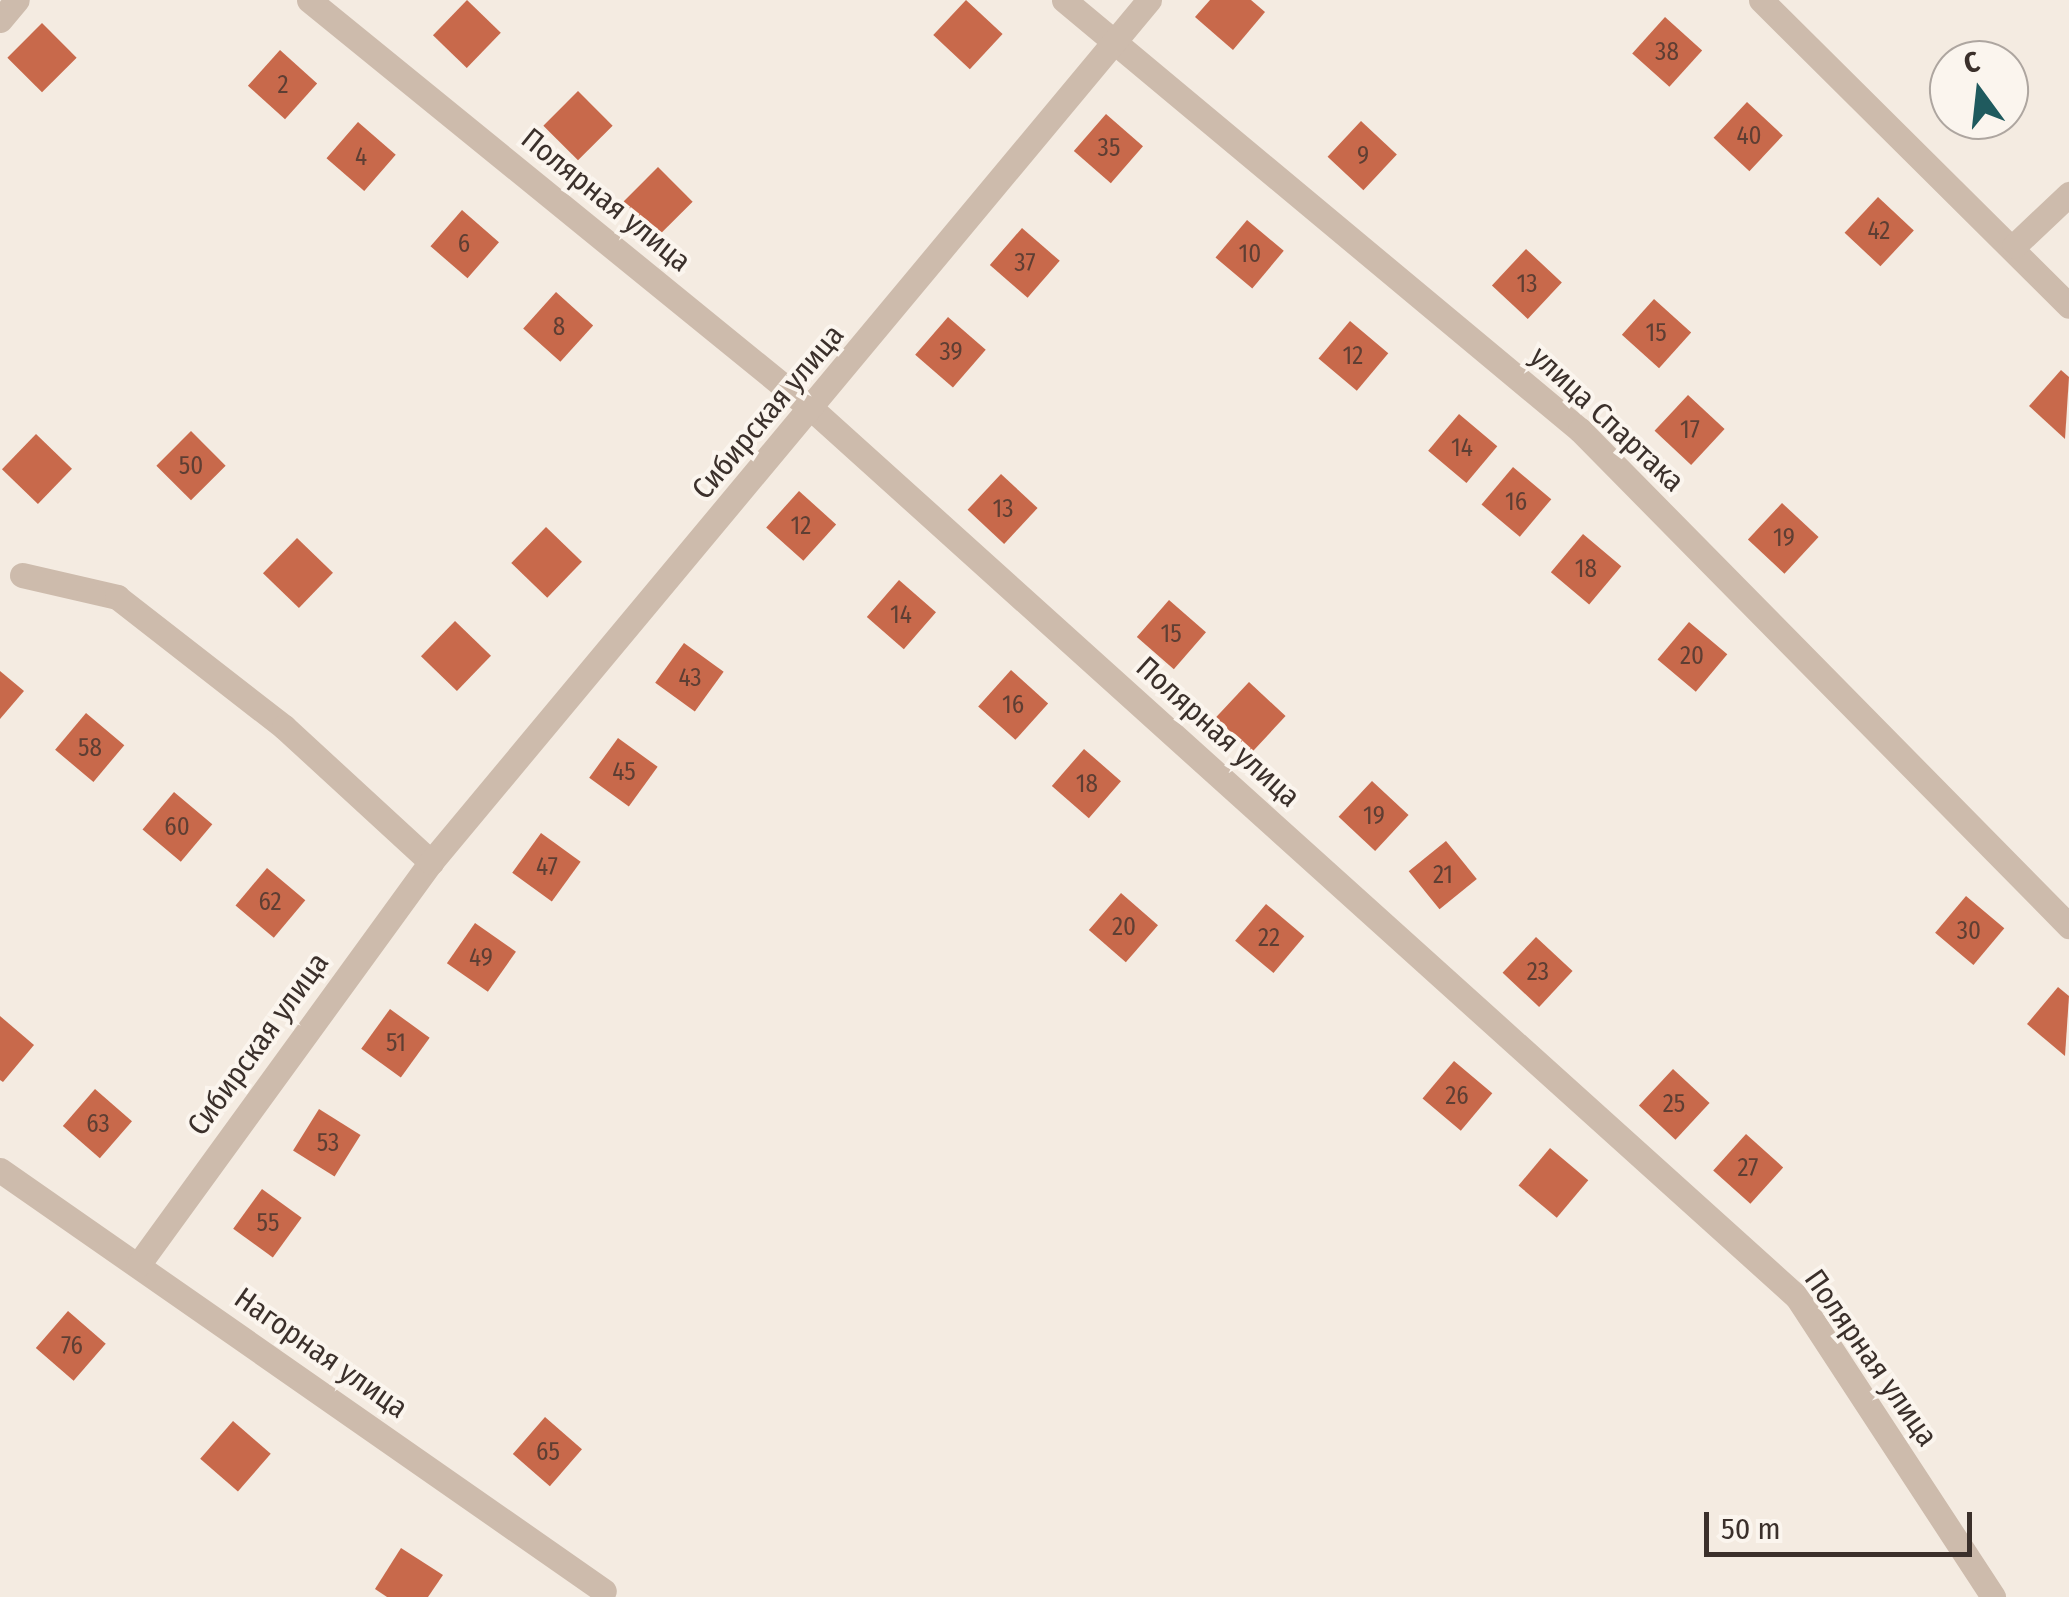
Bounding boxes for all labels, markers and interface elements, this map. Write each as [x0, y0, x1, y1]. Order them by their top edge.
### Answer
house number: 38 [1655, 37, 1679, 67]
north arrow [1929, 40, 2029, 140]
text: С [1960, 45, 1983, 80]
house number: 2 [277, 70, 289, 100]
street label: Полярная улица [514, 121, 698, 279]
house number: 40 [1736, 121, 1762, 151]
house number: 35 [1098, 133, 1120, 163]
house number: 9 [1357, 141, 1369, 171]
house number: 4 [355, 142, 367, 172]
house number: 42 [1868, 216, 1890, 246]
house number: 6 [458, 229, 470, 259]
house number: 10 [1239, 239, 1261, 269]
house number: 37 [1014, 248, 1036, 278]
house number: 13 [1516, 269, 1538, 299]
house number: 8 [553, 312, 565, 342]
street label: Сибирская улица [685, 317, 851, 507]
house number: 15 [1645, 318, 1667, 348]
house number: 39 [939, 337, 963, 367]
street label: улица Спартака [1523, 339, 1691, 499]
house number: 12 [1343, 341, 1363, 371]
house number: 17 [1680, 415, 1700, 445]
house number: 14 [1451, 433, 1473, 463]
house number: 50 [179, 451, 203, 481]
house number: 16 [1505, 487, 1527, 517]
house number: 13 [992, 494, 1014, 524]
house number: 12 [791, 511, 811, 541]
house number: 19 [1773, 523, 1795, 553]
house number: 18 [1575, 554, 1597, 584]
house number: 14 [890, 600, 912, 630]
house number: 15 [1160, 619, 1182, 649]
house number: 20 [1680, 641, 1704, 671]
street label: Полярная улица [1129, 649, 1307, 815]
house number: 43 [678, 663, 702, 693]
house number: 16 [1002, 690, 1024, 720]
house number: 58 [78, 733, 102, 763]
house number: 45 [612, 757, 636, 787]
house number: 18 [1076, 769, 1098, 799]
house number: 19 [1363, 801, 1385, 831]
house number: 60 [164, 812, 190, 842]
house number: 47 [536, 852, 558, 882]
house number: 21 [1433, 860, 1453, 890]
house number: 62 [258, 887, 282, 917]
house number: 20 [1112, 912, 1136, 942]
house number: 30 [1957, 916, 1981, 946]
house number: 22 [1258, 923, 1280, 953]
house number: 49 [469, 943, 493, 973]
street label: Сибирская улица [180, 946, 336, 1142]
house number: 23 [1527, 957, 1549, 987]
house number: 51 [386, 1028, 406, 1058]
house number: 26 [1445, 1081, 1469, 1111]
house number: 25 [1663, 1089, 1685, 1119]
house number: 63 [86, 1109, 110, 1139]
house number: 53 [317, 1128, 339, 1158]
house number: 27 [1738, 1153, 1758, 1183]
house number: 55 [257, 1208, 279, 1238]
street label: Полярная улица [1797, 1263, 1945, 1453]
street label: Нагорная улица [227, 1280, 415, 1426]
house number: 76 [61, 1331, 83, 1361]
house number: 65 [536, 1437, 560, 1467]
scale bar [1709, 1492, 1976, 1554]
text: 50 m [1721, 1511, 1781, 1547]

